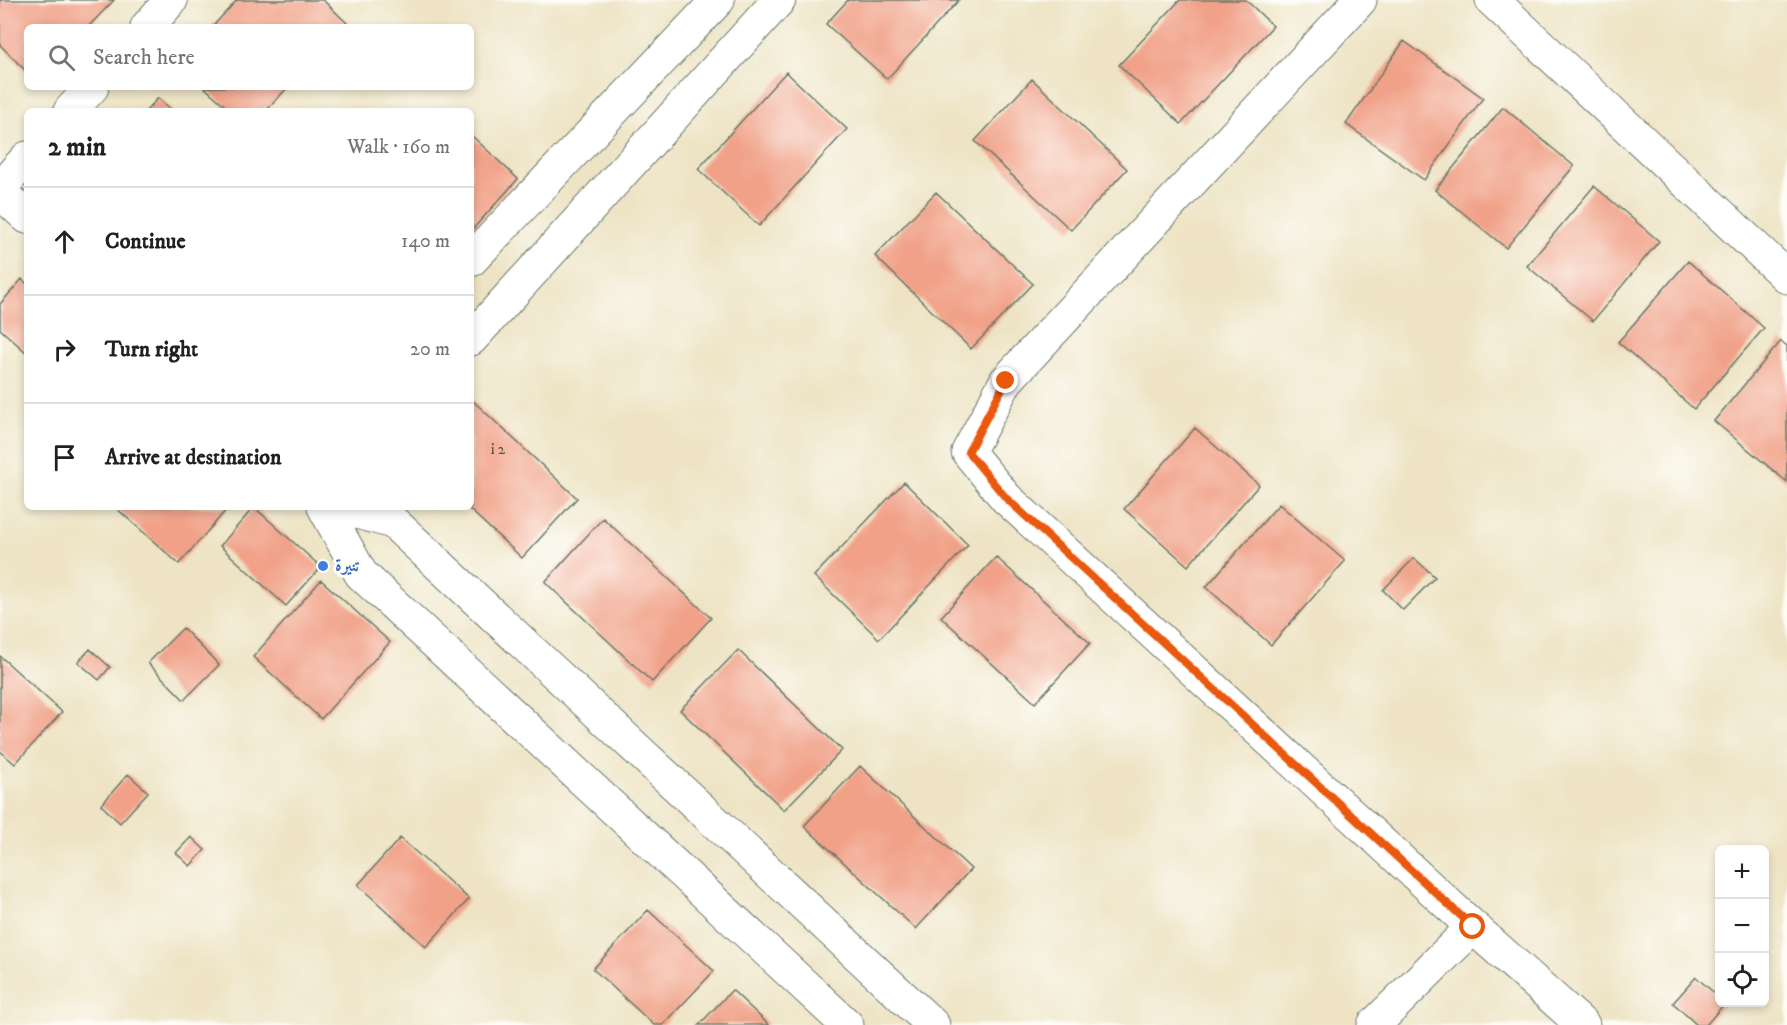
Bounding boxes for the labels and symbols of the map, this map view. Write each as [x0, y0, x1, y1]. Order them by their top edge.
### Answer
route end [992, 367, 1018, 393]
house number: i 2 [491, 440, 506, 459]
place label: تنيرة [335, 555, 360, 577]
marker: تنيرة [316, 559, 330, 573]
route start [1459, 913, 1485, 939]

